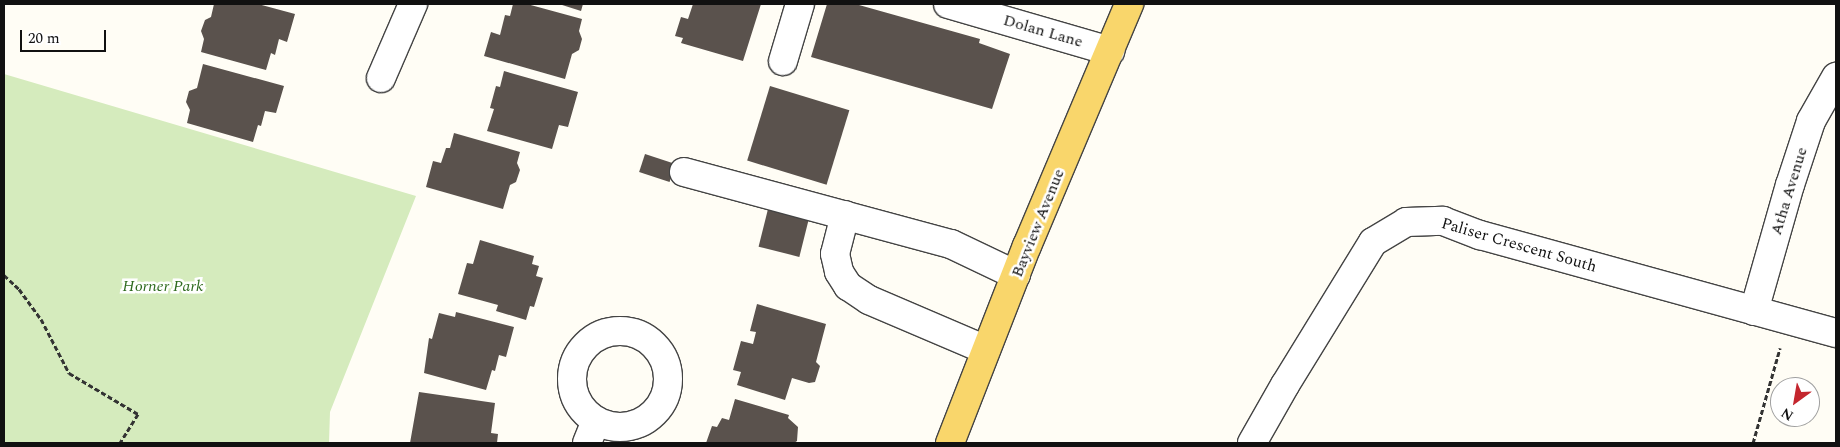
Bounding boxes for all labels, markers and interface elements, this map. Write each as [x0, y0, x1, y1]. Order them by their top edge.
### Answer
street label: Dolan Lane [1001, 10, 1085, 52]
scale bar [22, 20, 109, 52]
text: 20 m [28, 27, 60, 50]
street label: Atha Avenue [1767, 145, 1811, 237]
street label: Bayview Avenue [1008, 166, 1068, 280]
street label: Paliser Crescent South [1439, 214, 1599, 276]
park label: Horner Park [123, 276, 203, 296]
north arrow [1770, 377, 1820, 427]
text: N [1777, 402, 1798, 426]

